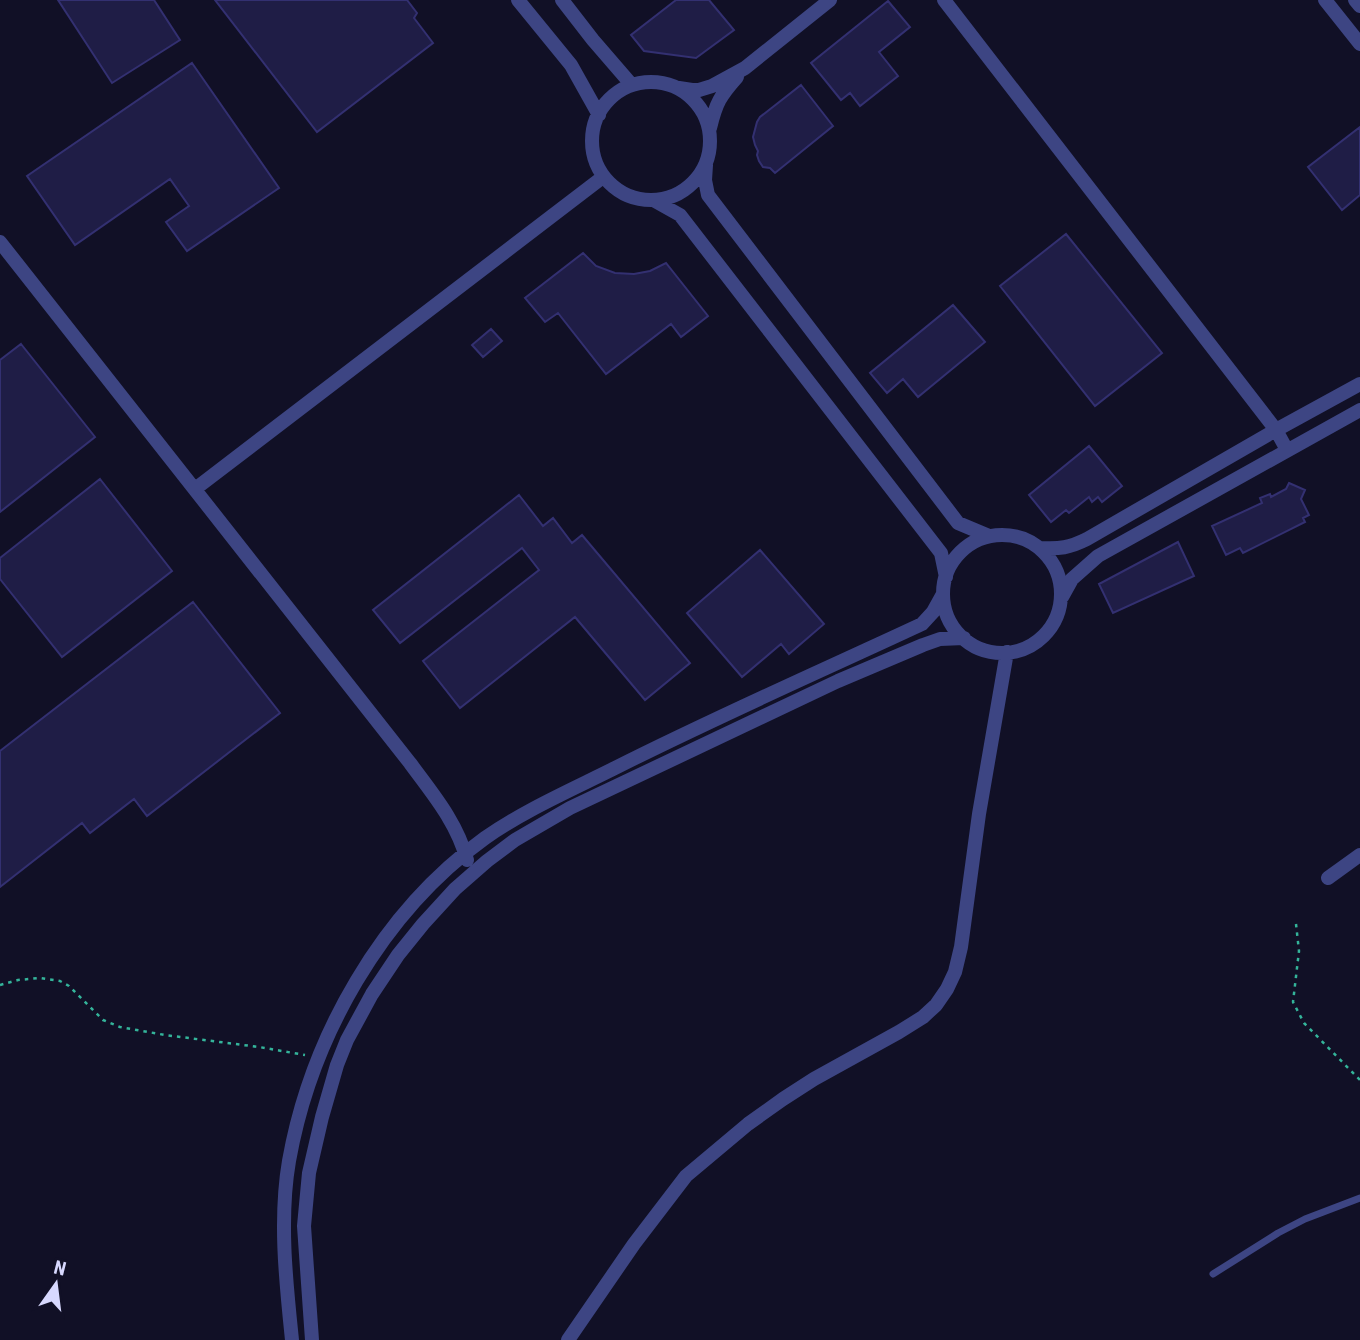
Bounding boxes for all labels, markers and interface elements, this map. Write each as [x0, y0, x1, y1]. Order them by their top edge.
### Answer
north arrow [21, 1249, 91, 1319]
text: N [52, 1255, 68, 1281]

